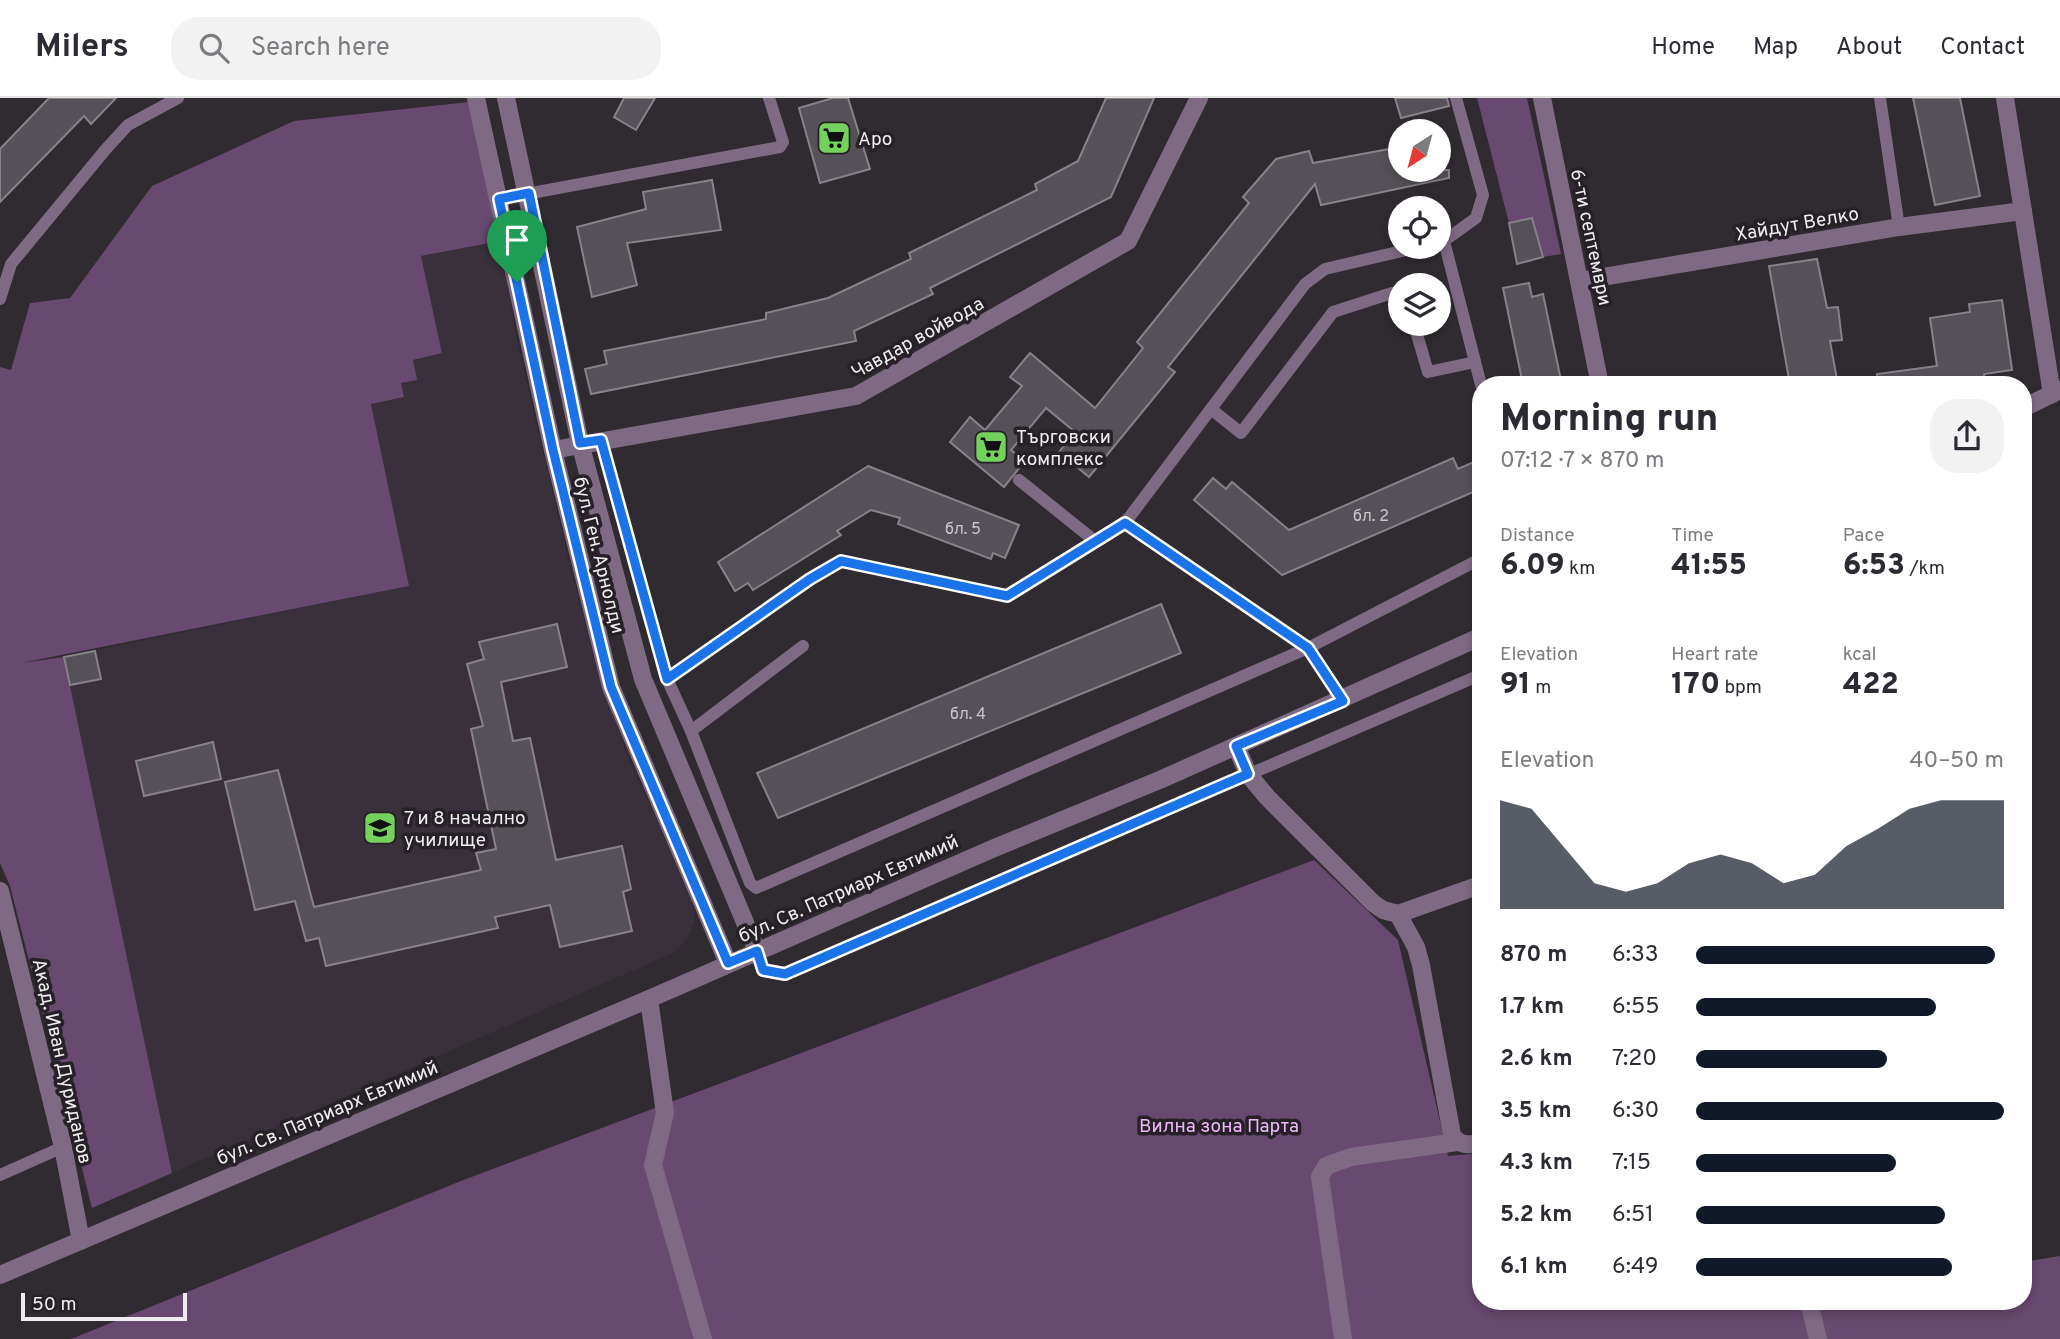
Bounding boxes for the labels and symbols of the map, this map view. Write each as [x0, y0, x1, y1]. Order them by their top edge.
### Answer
supermarket icon: Аро [815, 119, 853, 157]
north arrow [1388, 119, 1451, 182]
place label: Аро [858, 128, 892, 152]
street label: 6-ти септември [1564, 167, 1616, 308]
street label: Хайдут Велко [1734, 202, 1861, 248]
pin [487, 210, 547, 282]
street label: Чавдар войвода [847, 292, 989, 385]
place label: Търговски комплекс [1016, 426, 1111, 472]
supermarket icon: Търговски комплекс [972, 428, 1010, 466]
street label: бул. Ген. Арнолди [567, 475, 629, 636]
house number: бл. 2 [1353, 507, 1389, 527]
house number: бл. 5 [945, 520, 981, 540]
house number: бл. 4 [950, 705, 986, 725]
place label: 7 и 8 начално училище [404, 807, 526, 853]
school or university icon: 7 и 8 начално училище [361, 809, 399, 847]
street label: бул. Св. Патриарх Евтимий [735, 830, 962, 949]
street label: Акад. Иван Дуриданов [26, 956, 96, 1166]
street label: бул. Св. Патриарх Евтимий [213, 1056, 442, 1171]
park label: Вилна зона Парта [1139, 1115, 1299, 1139]
scale bar [21, 1290, 187, 1322]

